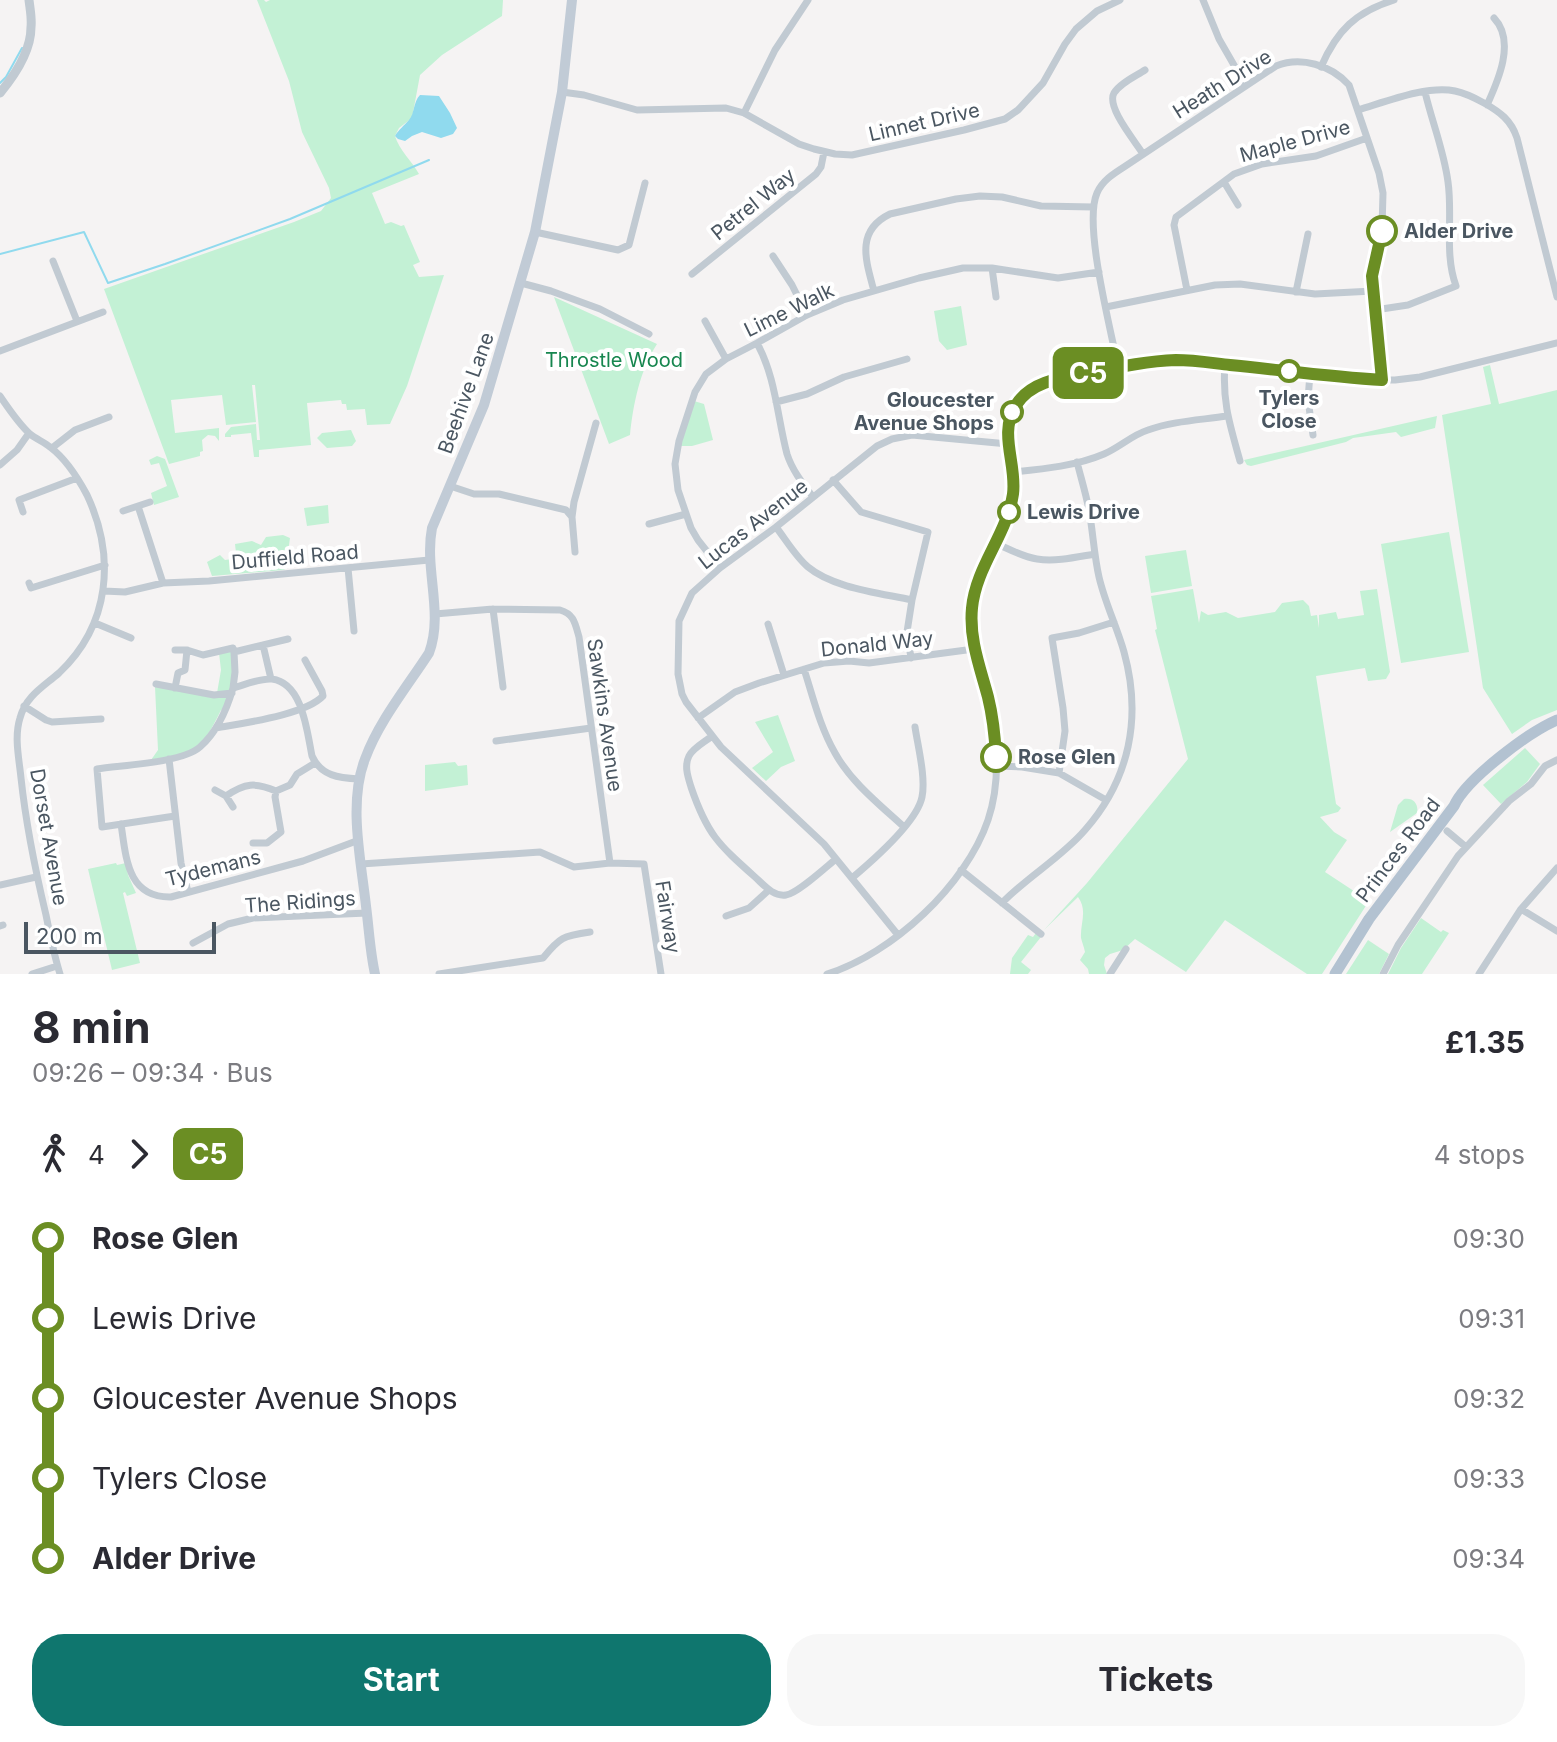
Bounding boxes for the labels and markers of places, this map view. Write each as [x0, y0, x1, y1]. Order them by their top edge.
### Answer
marker: Alder Drive [1367, 216, 1397, 246]
place label: Alder Drive [1404, 219, 1514, 243]
marker: Tylers Close [1278, 360, 1300, 382]
place label: Tylers Close [1259, 386, 1319, 433]
place label: Gloucester Avenue Shops [854, 388, 994, 435]
marker: Gloucester Avenue Shops [1001, 401, 1023, 423]
place label: Lewis Drive [1027, 500, 1140, 524]
marker: Lewis Drive [998, 501, 1020, 523]
marker: Rose Glen [981, 742, 1011, 772]
place label: Rose Glen [1018, 745, 1116, 769]

